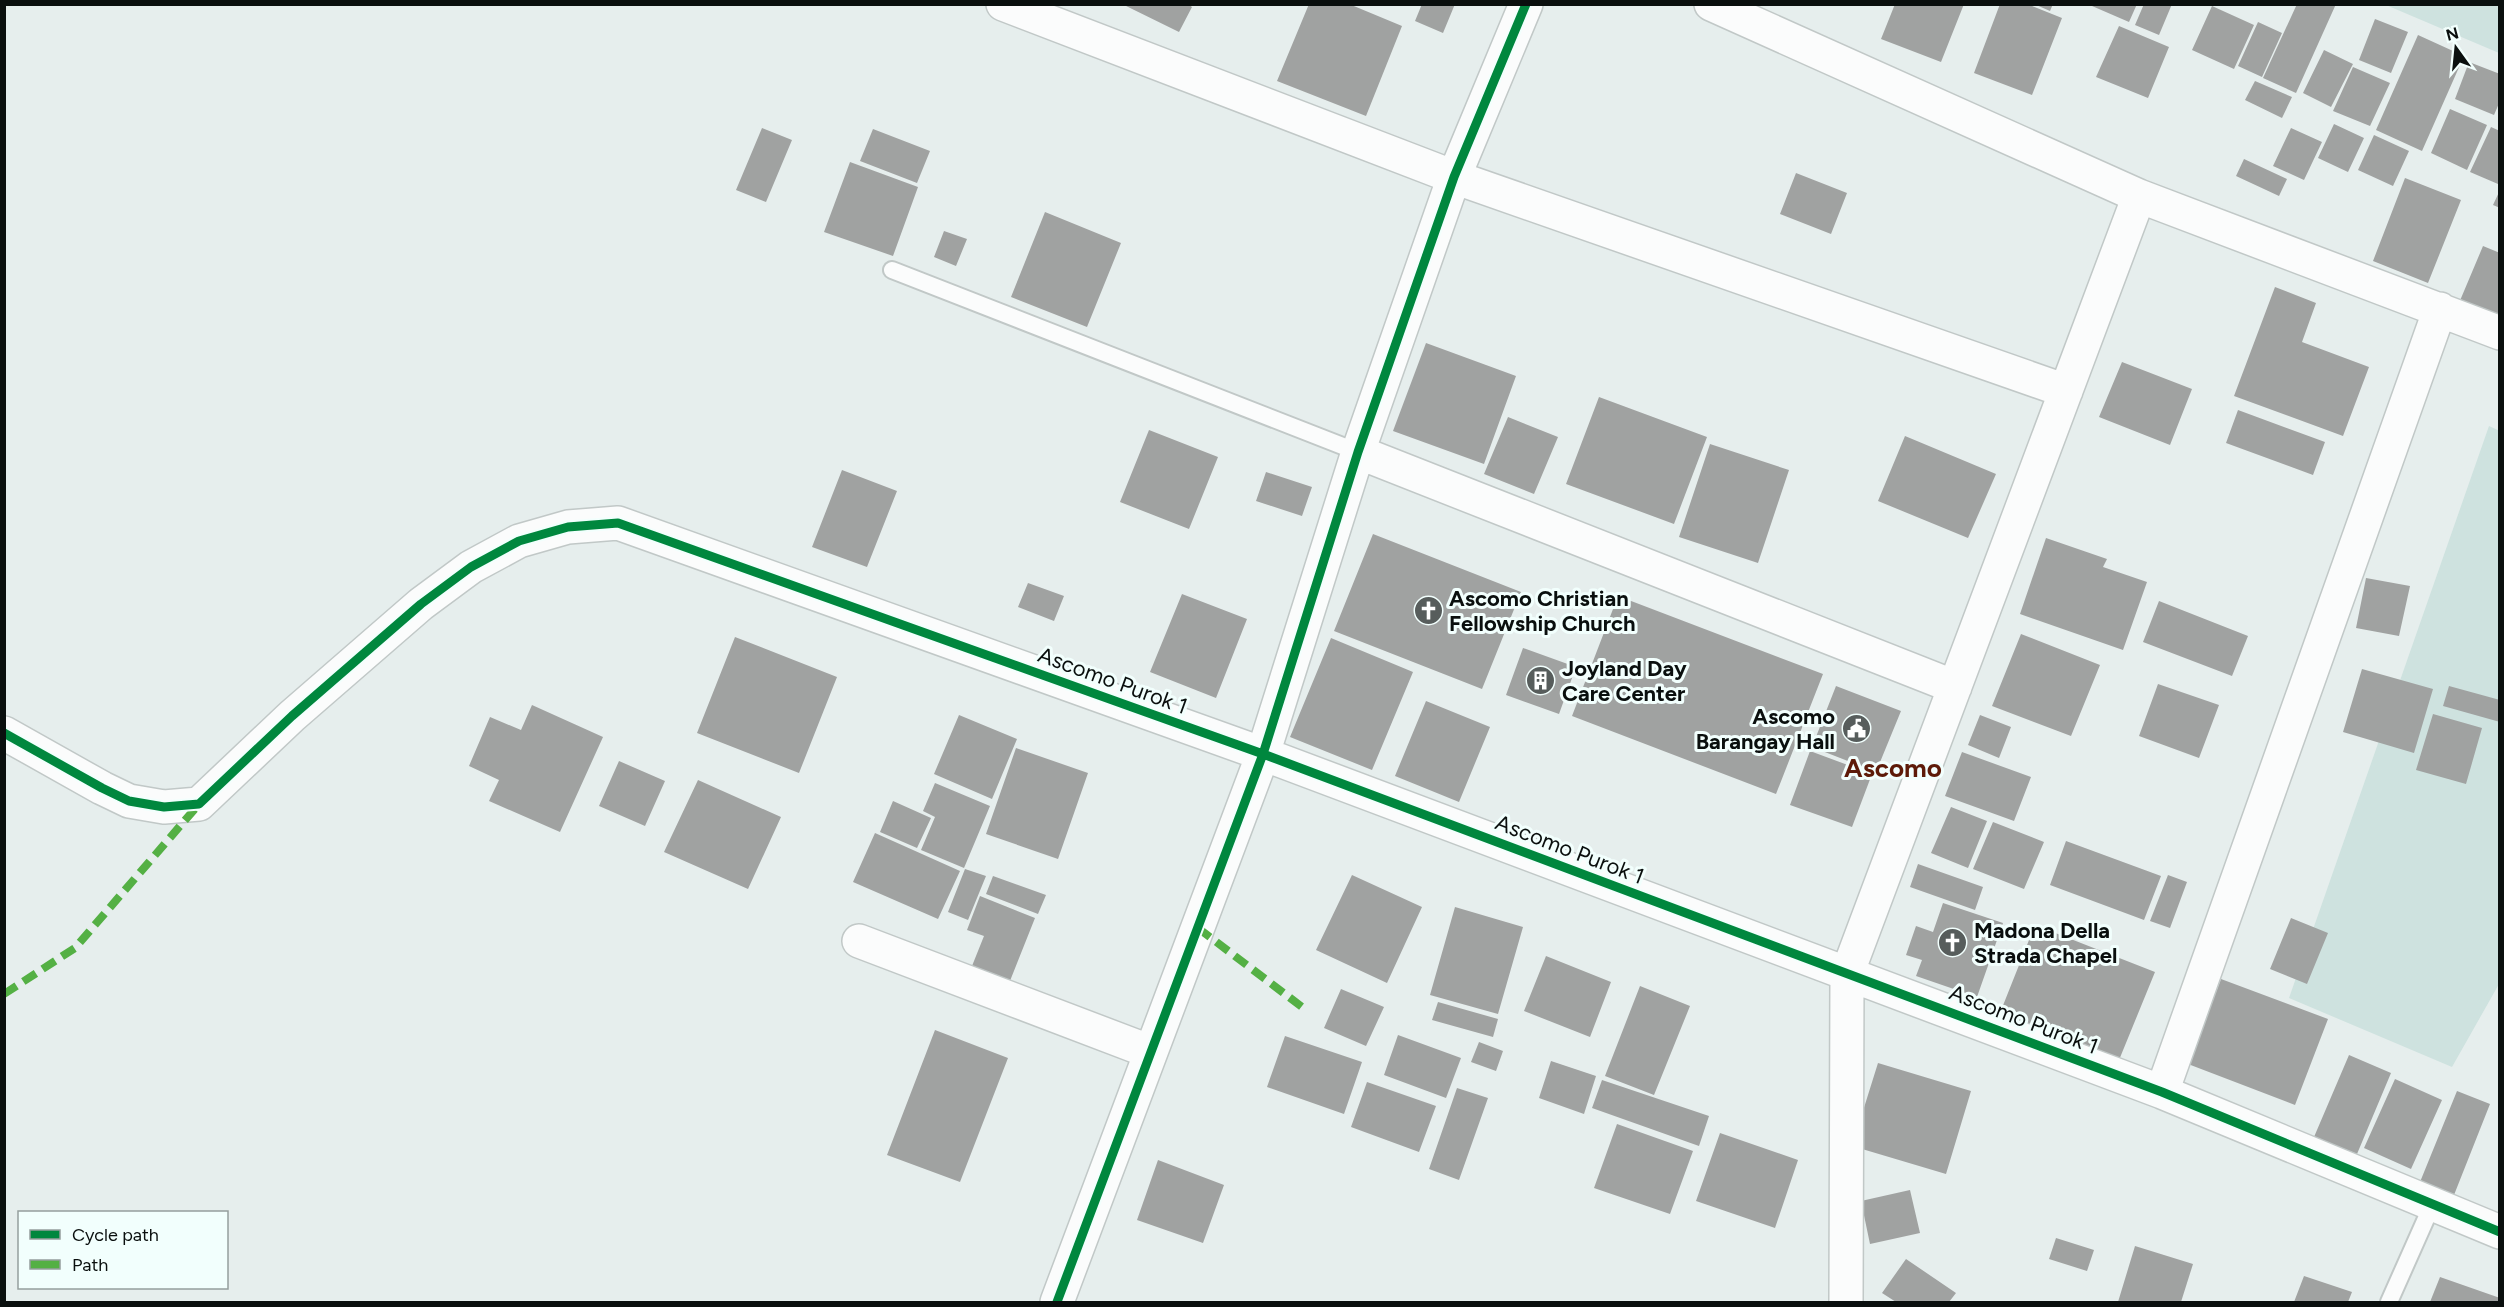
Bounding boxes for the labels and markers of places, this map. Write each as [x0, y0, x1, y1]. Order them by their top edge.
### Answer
place label: Ascomo Christian Fellowship Church [1449, 585, 1636, 637]
church icon: Ascomo Christian Fellowship Church [1412, 595, 1444, 627]
place label: Joyland Day Care Center [1562, 655, 1687, 707]
building icon: Joyland Day Care Center [1525, 665, 1557, 697]
place label: Ascomo Barangay Hall [1696, 703, 1835, 755]
public building icon: Ascomo Barangay Hall [1840, 713, 1872, 745]
place label: Madona Della Strada Chapel [1974, 917, 2117, 969]
church icon: Madona Della Strada Chapel [1937, 927, 1969, 959]

